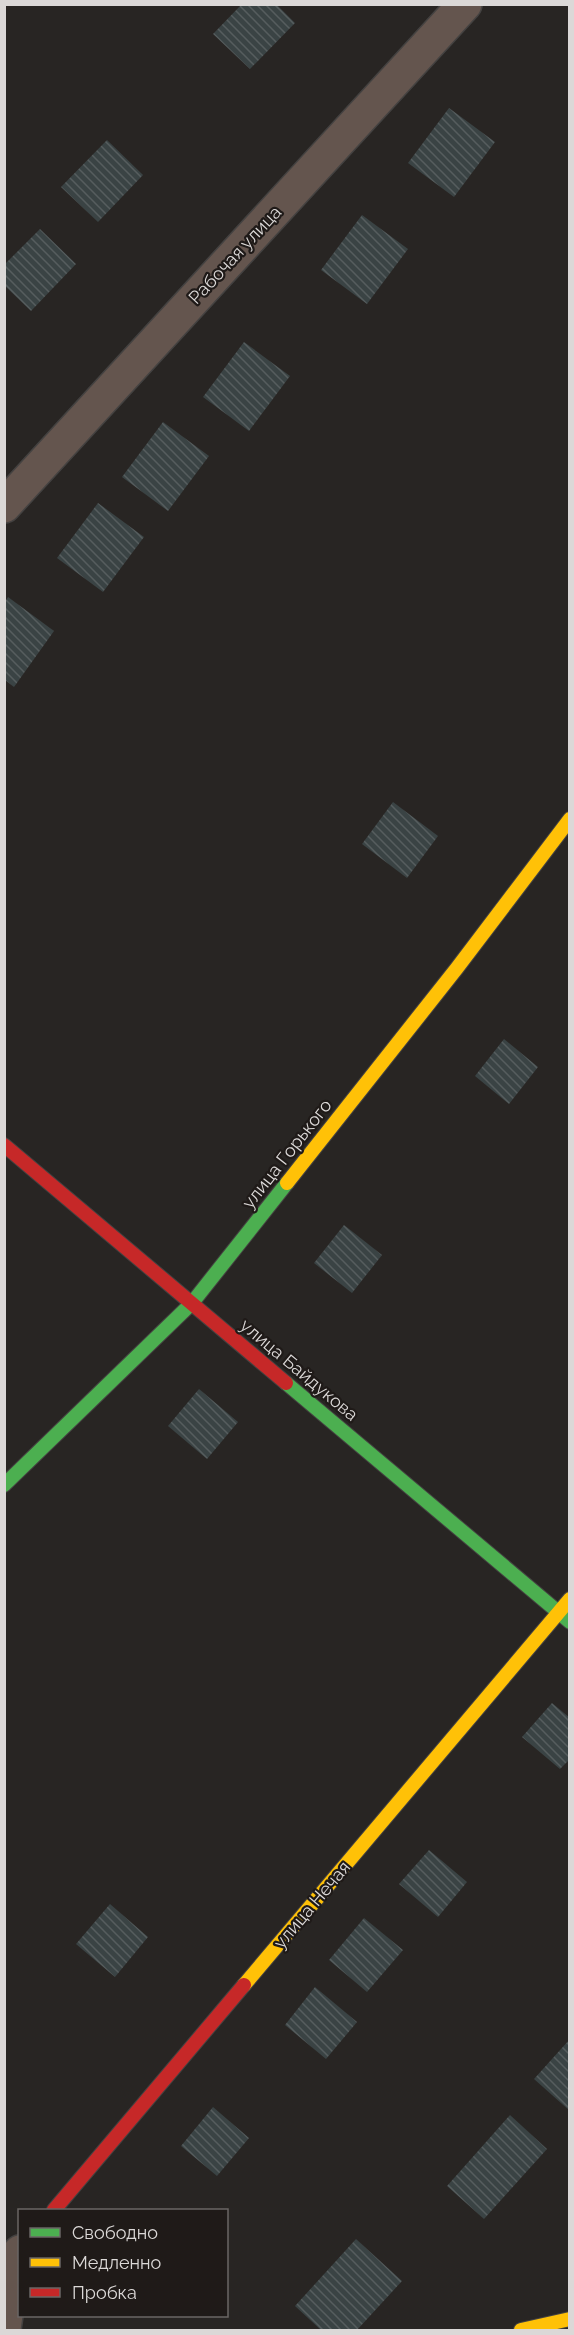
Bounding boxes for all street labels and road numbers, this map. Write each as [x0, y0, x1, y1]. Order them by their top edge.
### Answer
street label: Рабочая улица [184, 201, 285, 308]
street label: улица Горького [237, 1095, 336, 1213]
street label: улица Байдукова [236, 1314, 362, 1425]
street label: улица Нечая [269, 1857, 354, 1953]

